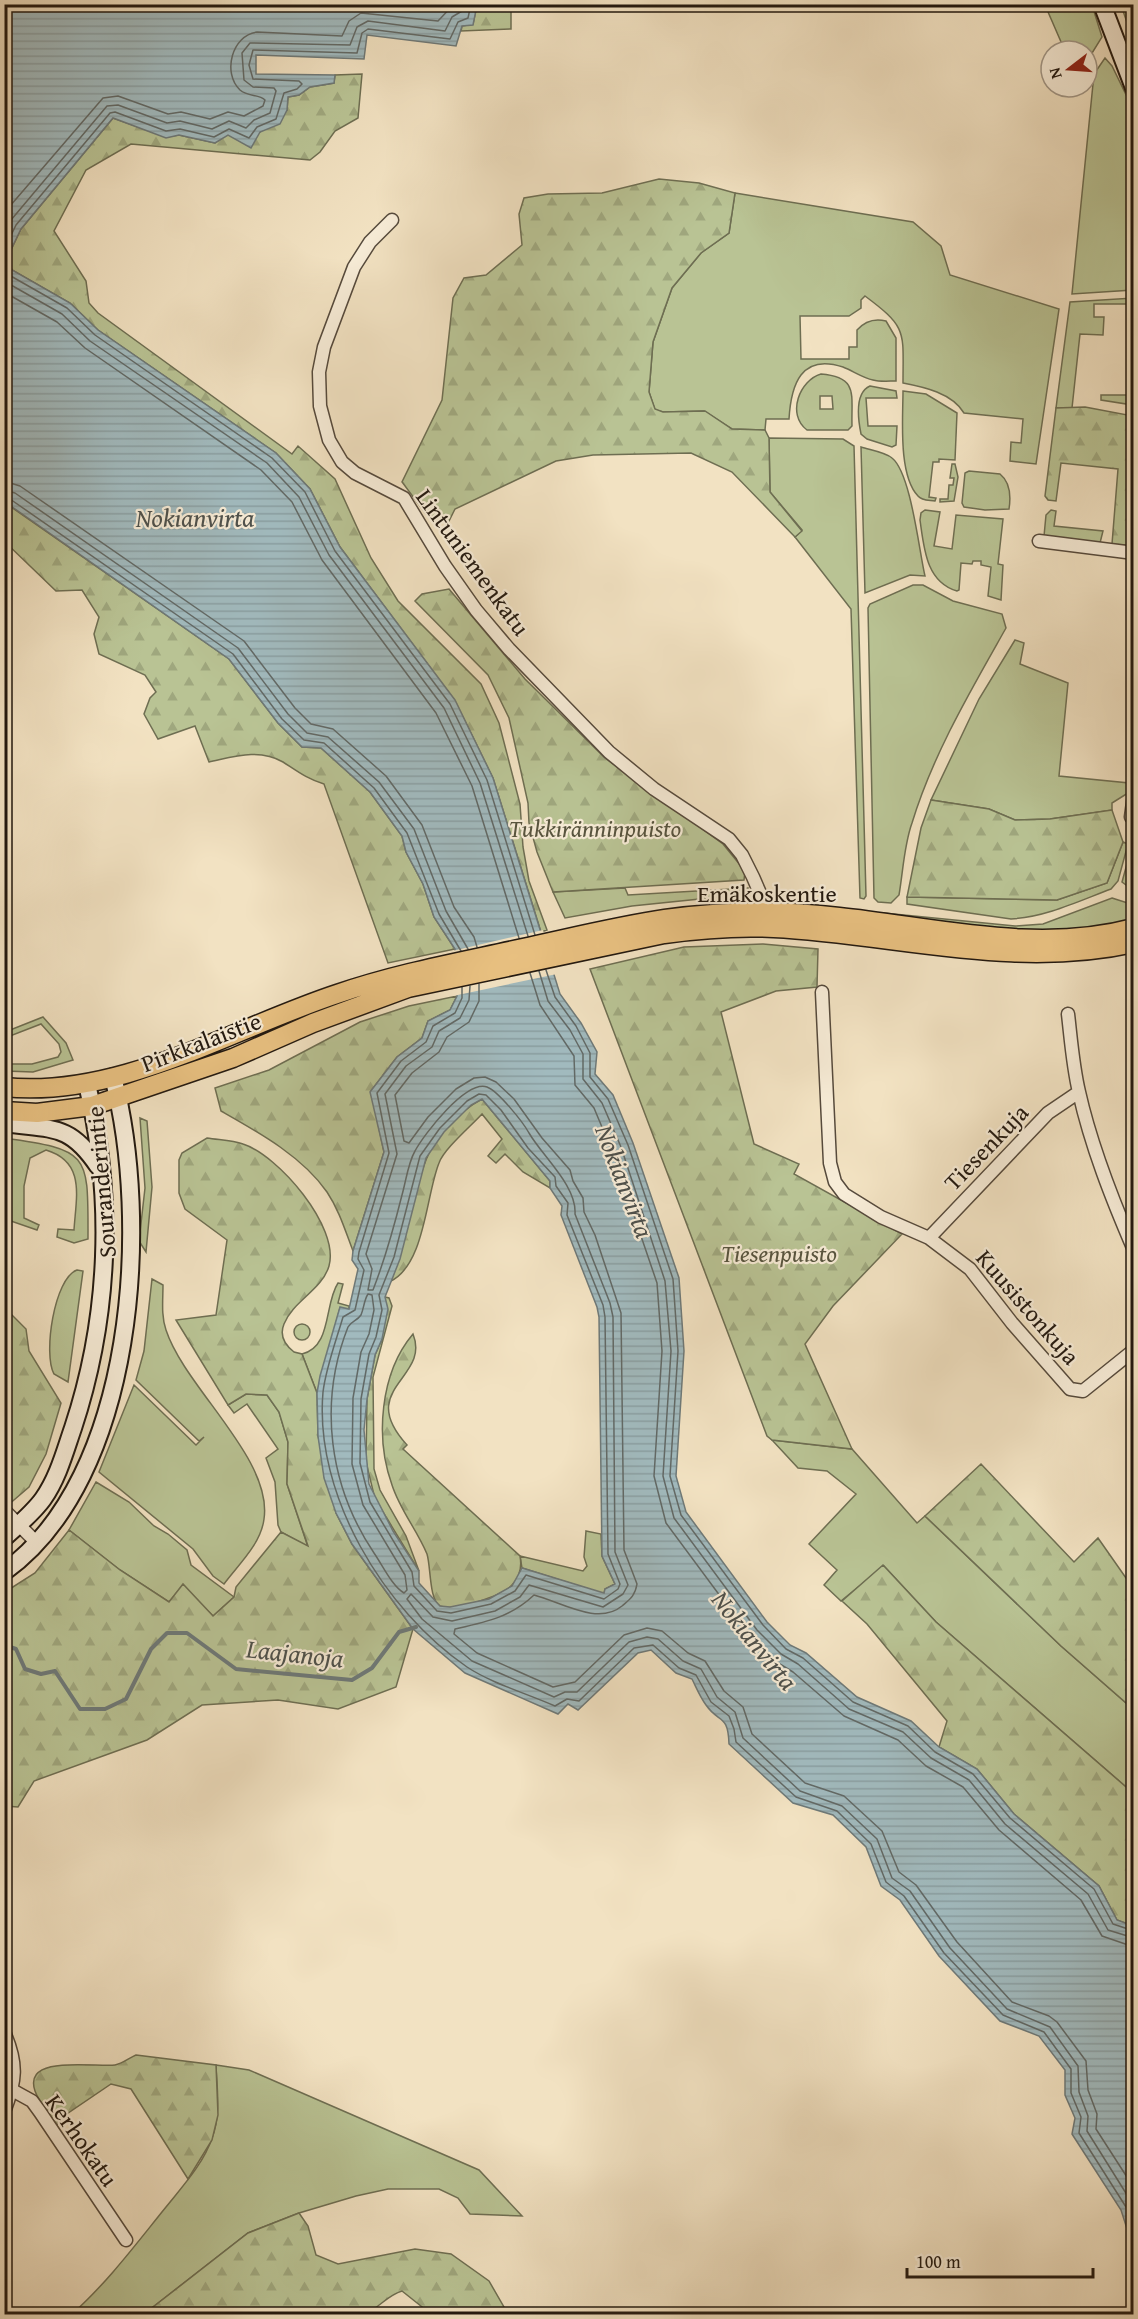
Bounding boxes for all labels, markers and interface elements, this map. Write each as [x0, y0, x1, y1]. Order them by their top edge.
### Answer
north arrow [1039, 39, 1099, 99]
text: N [1042, 64, 1068, 82]
street label: Lintuniemenkatu [408, 481, 538, 643]
water label: Nokianvirta [135, 498, 254, 537]
park label: Tukkiränninpuisto [509, 811, 681, 846]
street label: Emäkoskentie [697, 876, 837, 911]
street label: Pirkkalaistie [136, 1003, 266, 1081]
street label: Tiesenkuja [936, 1095, 1037, 1198]
street label: Souranderintie [77, 1105, 125, 1259]
water label: Nokianvirta [585, 1118, 664, 1243]
park label: Tiesenpuisto [721, 1236, 837, 1271]
street label: Kuusistonkuja [968, 1242, 1089, 1373]
water label: Nokianvirta [702, 1581, 808, 1698]
water label: Laajanoja [244, 1628, 346, 1677]
street label: Kerhokatu [37, 2087, 127, 2193]
scale bar [907, 2241, 1093, 2279]
text: 100 m [916, 2248, 961, 2275]

